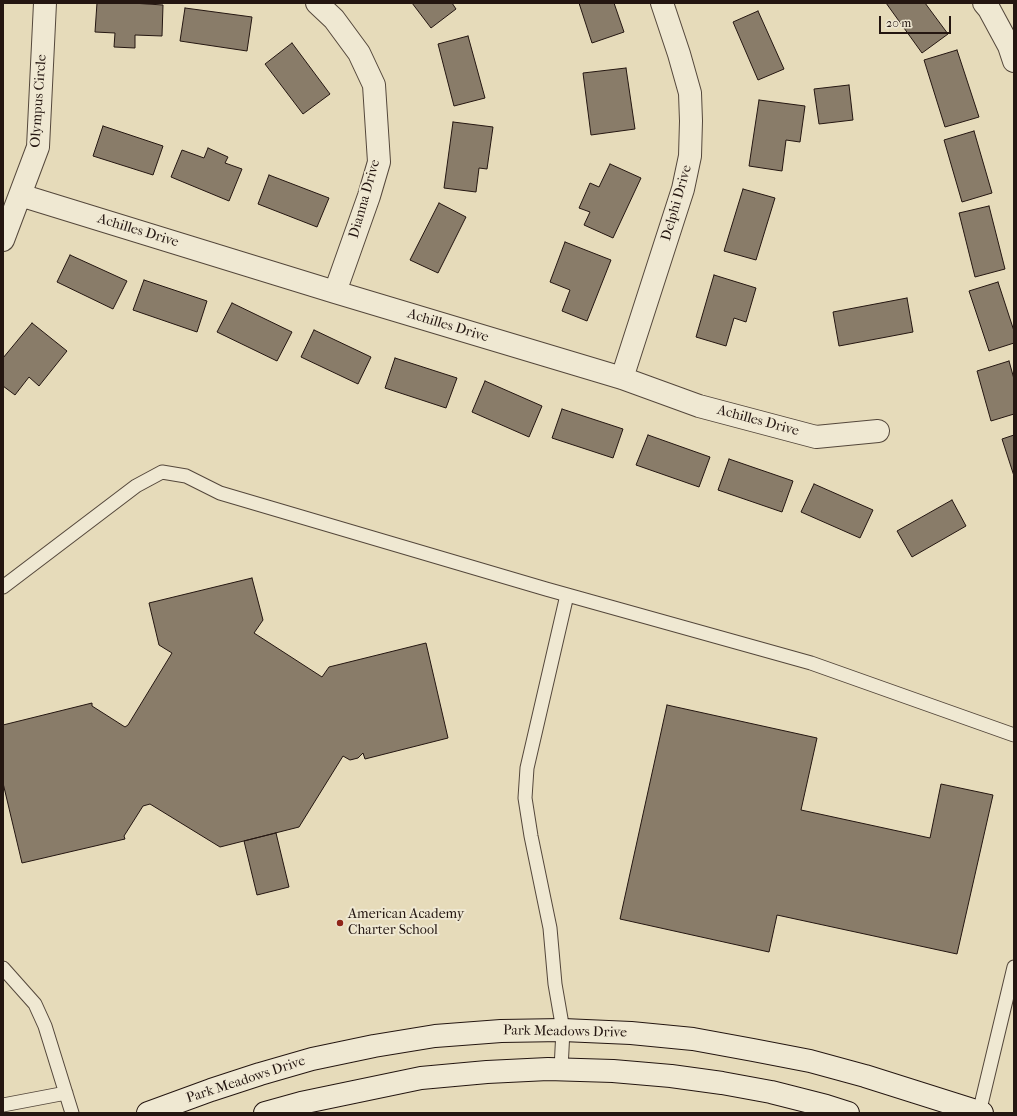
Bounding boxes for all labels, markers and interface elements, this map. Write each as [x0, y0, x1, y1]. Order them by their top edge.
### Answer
scale bar [881, 8, 953, 34]
text: 20 m [886, 16, 911, 30]
street label: Olympus Circle [27, 54, 51, 148]
street label: Dianna Drive [346, 158, 384, 240]
street label: Delphi Drive [658, 163, 696, 243]
street label: Achilles Drive [95, 211, 181, 251]
street label: Achilles Drive [405, 306, 491, 346]
street label: Achilles Drive [715, 402, 801, 440]
place label: American Academy Charter School [348, 907, 464, 940]
marker: American Academy Charter School [335, 918, 345, 928]
street label: Park Meadows Drive [503, 1023, 627, 1041]
street label: Park Meadows Drive [184, 1053, 308, 1107]

